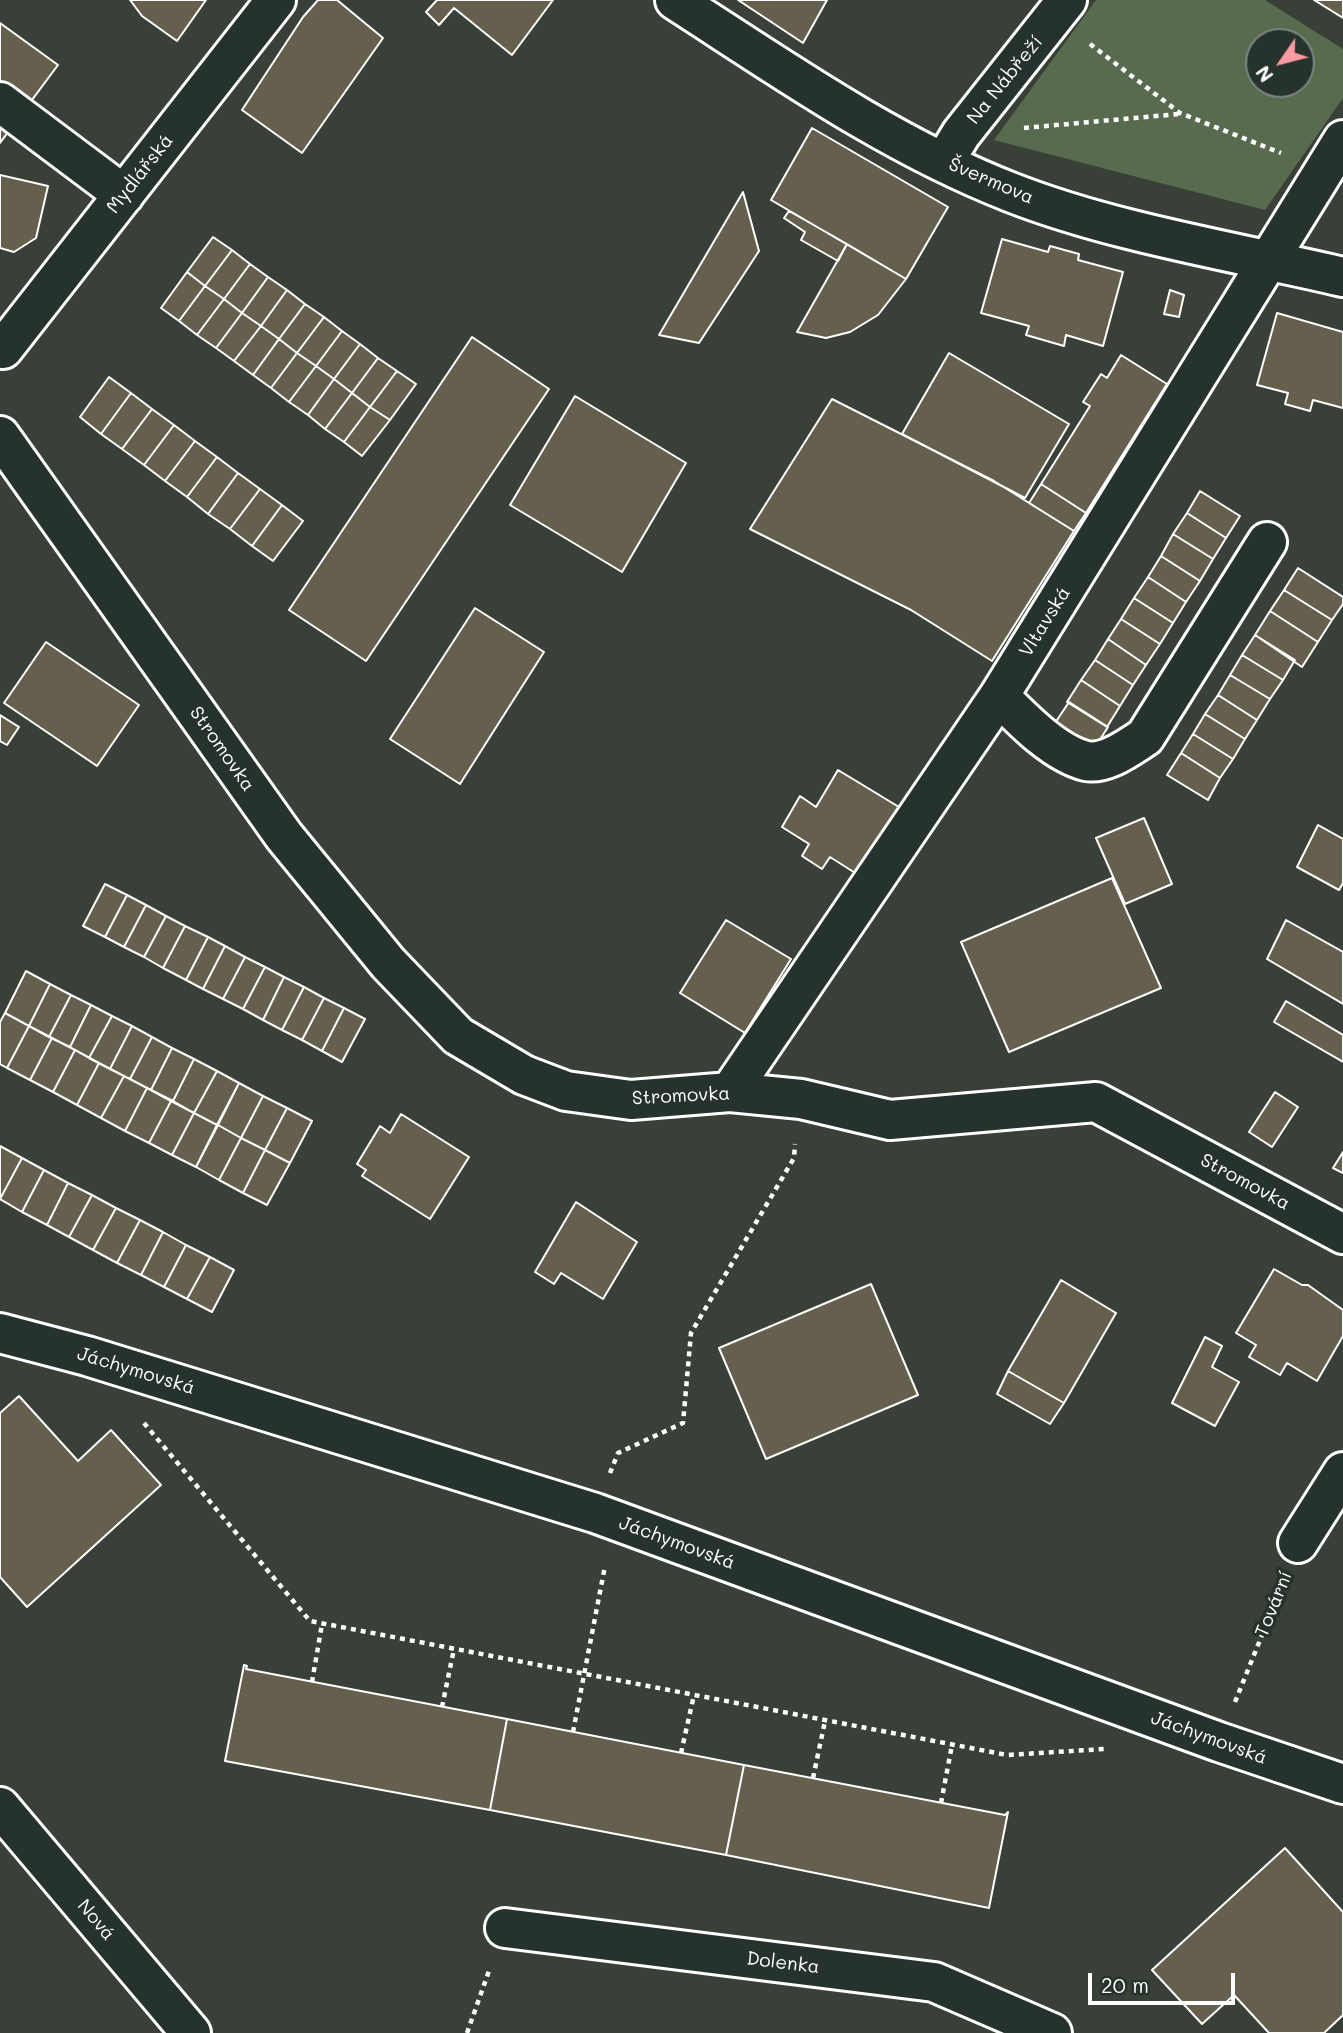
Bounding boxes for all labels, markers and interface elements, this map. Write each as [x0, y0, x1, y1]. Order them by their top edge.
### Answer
north arrow [1245, 28, 1315, 98]
street label: Na Nábřeží [962, 31, 1048, 129]
text: N [1250, 61, 1278, 87]
street label: Mydlářská [102, 130, 178, 218]
street label: Švermova [945, 153, 1037, 209]
street label: Vltavská [1015, 583, 1075, 661]
street label: Stromovka [184, 702, 260, 796]
street label: Stromovka [631, 1082, 731, 1110]
street label: Stromovka [1196, 1149, 1294, 1215]
street label: Jáchymovská [74, 1342, 198, 1400]
street label: Jáchymovská [616, 1511, 738, 1575]
street label: Tovární [1251, 1568, 1297, 1640]
street label: Jáchymovská [1148, 1706, 1270, 1770]
street label: Nová [72, 1895, 120, 1945]
street label: Dolenka [745, 1947, 821, 1979]
scale bar [1091, 1960, 1238, 2004]
text: 20 m [1101, 1971, 1149, 1998]

